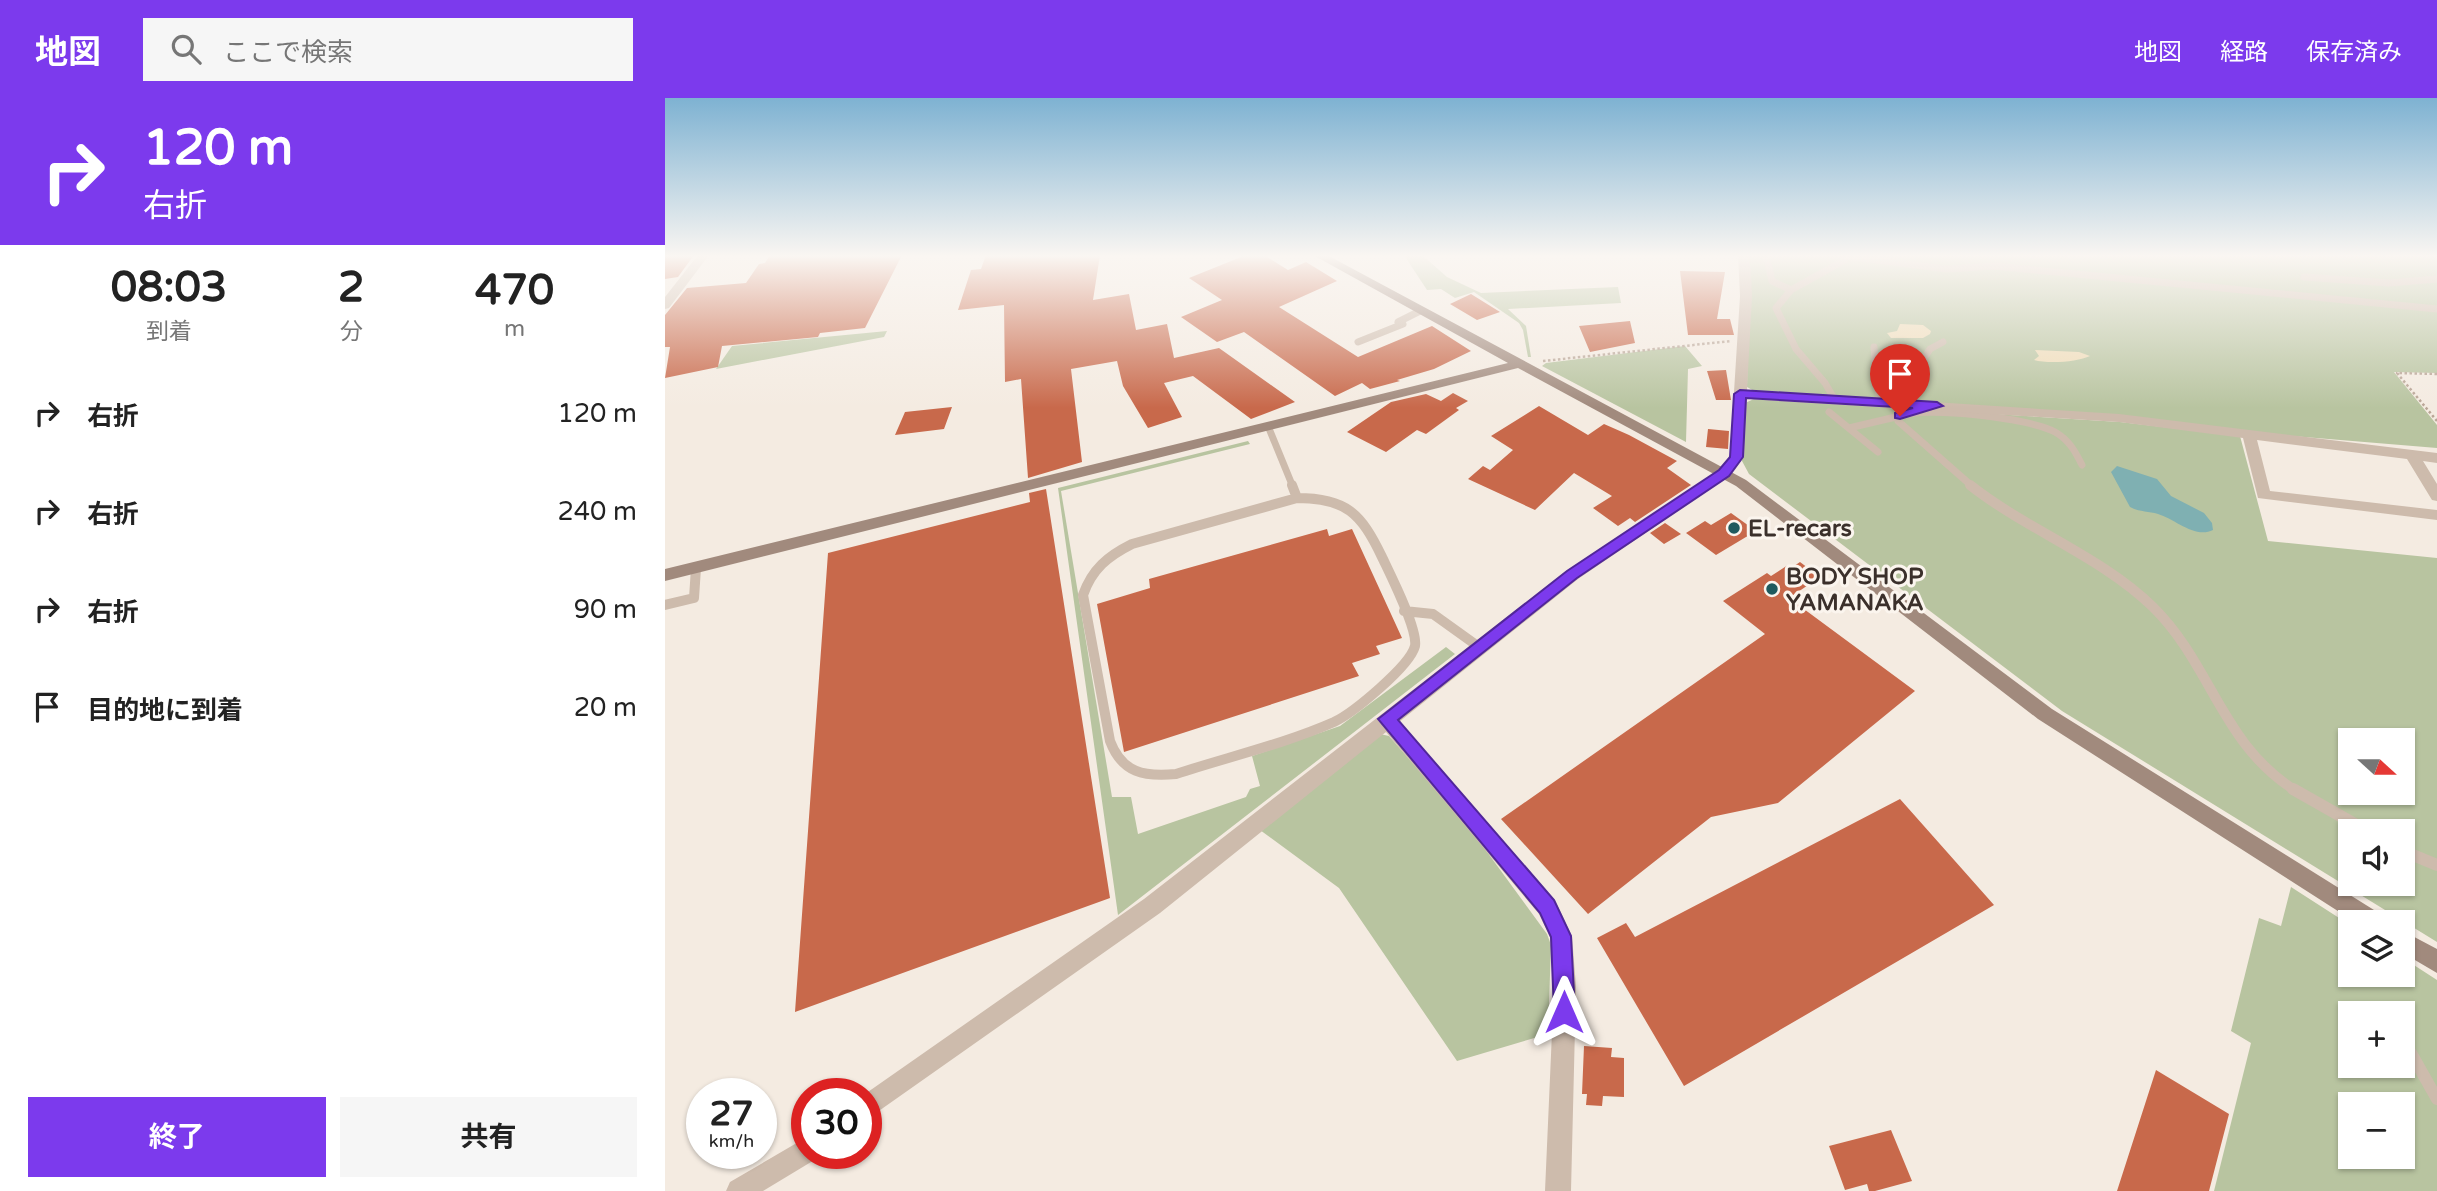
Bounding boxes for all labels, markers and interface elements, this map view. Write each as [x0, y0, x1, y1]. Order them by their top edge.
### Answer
search box [143, 18, 633, 81]
icon: search [167, 30, 205, 68]
text: 地図 [35, 33, 101, 72]
text: ここで検索 [223, 37, 353, 68]
text: 地図 [2134, 38, 2182, 67]
text: 経路 [2220, 38, 2268, 67]
text: 保存済み [2306, 38, 2402, 67]
text: 120 m [143, 119, 293, 178]
icon: right [28, 126, 119, 217]
text: 右折 [143, 187, 207, 225]
text: 08:03 [111, 262, 227, 313]
text: 2 [338, 262, 364, 313]
text: 470 [475, 265, 554, 316]
text: m [504, 315, 525, 343]
text: 到着 [146, 318, 192, 346]
text: 分 [340, 318, 363, 346]
pin [1870, 344, 1930, 416]
icon: arrive [1881, 355, 1919, 393]
icon: right [28, 394, 66, 432]
text: 120 m [557, 398, 637, 429]
text: 右折 [87, 401, 139, 432]
icon: right [28, 492, 66, 530]
text: 240 m [557, 496, 637, 527]
text: 右折 [87, 499, 139, 530]
place label: EL-recars [1748, 515, 1852, 543]
marker: EL-recars [1726, 520, 1742, 536]
place label: BODY SHOP YAMANAKA [1786, 563, 1924, 617]
marker: BODY SHOP YAMANAKA [1764, 581, 1780, 597]
icon: right [28, 590, 66, 628]
text: 90 m [574, 594, 637, 625]
text: 右折 [87, 597, 139, 628]
icon: arrive [28, 688, 66, 726]
text: 20 m [574, 692, 637, 723]
text: 目的地に到着 [87, 695, 243, 726]
north arrow [2338, 728, 2415, 805]
map controls [2338, 728, 2415, 1169]
button: sound [2338, 819, 2415, 896]
button: layers [2338, 910, 2415, 987]
position arrow [1527, 975, 1601, 1049]
button: + [2338, 1001, 2415, 1078]
speed limit sign: 30 [791, 1078, 882, 1169]
button: − [2338, 1092, 2415, 1169]
text: 27 [710, 1093, 753, 1135]
button: 終了 [28, 1097, 326, 1177]
button: 共有 [340, 1097, 637, 1177]
text: km/h [709, 1130, 754, 1152]

